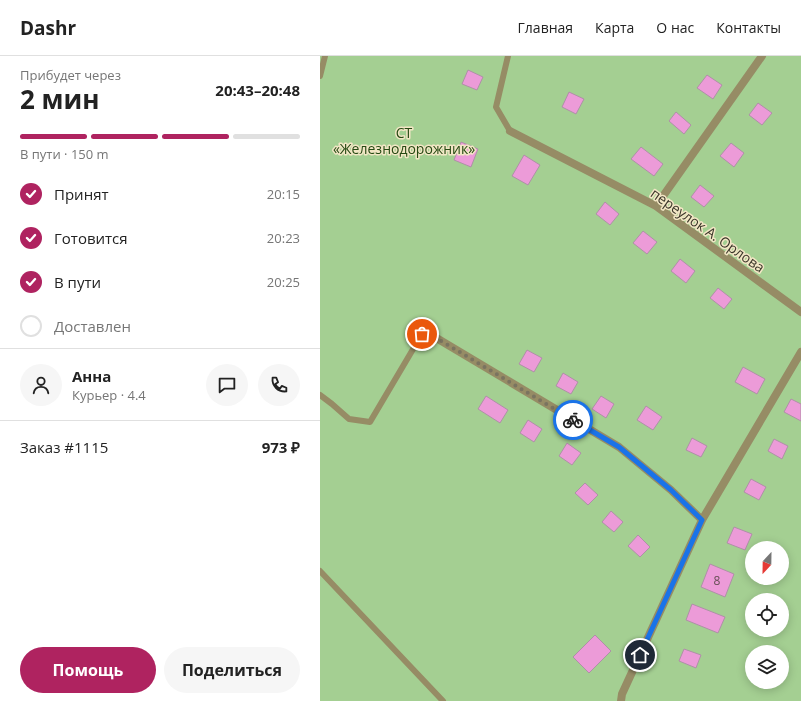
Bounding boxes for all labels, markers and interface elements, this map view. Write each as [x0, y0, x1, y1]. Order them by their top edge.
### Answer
text: Dashr [20, 15, 76, 41]
text: Главная [518, 18, 573, 37]
text: Карта [595, 18, 634, 37]
text: О нас [656, 18, 694, 37]
text: Контакты [716, 18, 781, 37]
text: Прибудет через [20, 66, 121, 84]
text: 20:43–20:48 [215, 80, 300, 100]
text: 2 мин [20, 81, 100, 117]
park label: СТ «Железнодорожник» [333, 123, 475, 158]
text: В пути · 150 m [20, 145, 109, 163]
icon: check [20, 183, 42, 205]
street label: переулок А. Орлова [647, 183, 769, 277]
text: Принят [54, 184, 109, 204]
text: 20:15 [267, 185, 300, 203]
icon: check [20, 227, 42, 249]
text: Готовится [54, 228, 128, 248]
text: 20:23 [267, 229, 300, 247]
icon: check [20, 271, 42, 293]
text: В пути [54, 272, 101, 292]
text: 20:25 [267, 273, 300, 291]
text: Доставлен [54, 316, 131, 336]
pin [405, 317, 439, 351]
icon: bag [411, 323, 433, 345]
button: person [20, 364, 62, 406]
button: chat [206, 364, 248, 406]
button: phone [258, 364, 300, 406]
text: Анна [72, 366, 111, 386]
text: Курьер · 4.4 [72, 386, 146, 404]
courier [553, 400, 593, 440]
icon: bike [562, 409, 584, 431]
text: Заказ #1115 [20, 437, 108, 457]
text: 973 ₽ [262, 437, 300, 457]
north arrow [745, 541, 789, 585]
map controls [745, 541, 789, 689]
house number: 8 [714, 572, 721, 589]
button: locate [745, 593, 789, 637]
pin [623, 638, 657, 672]
icon: home [629, 644, 651, 666]
button: layers [745, 645, 789, 689]
button: Помощь [20, 647, 156, 693]
button: Поделиться [164, 647, 300, 693]

